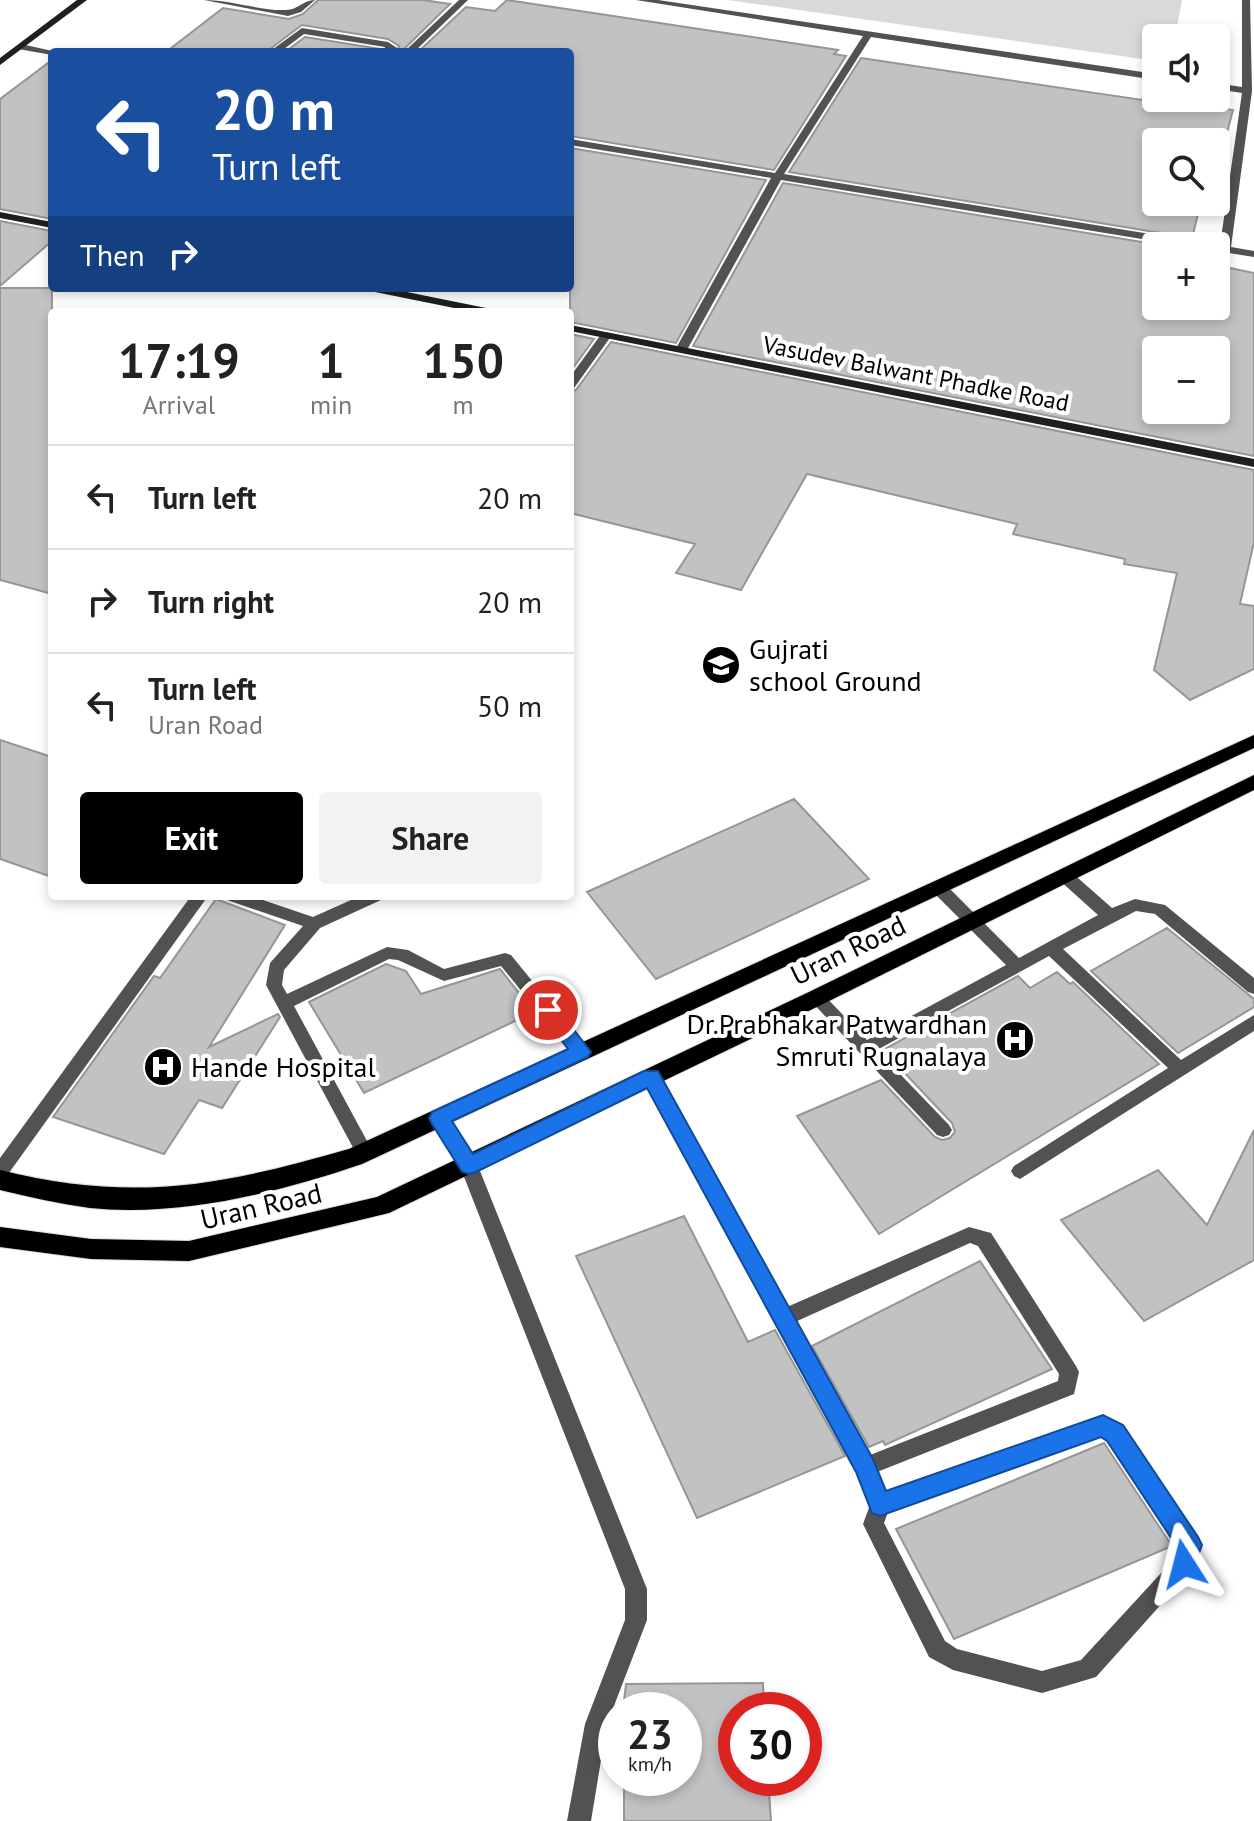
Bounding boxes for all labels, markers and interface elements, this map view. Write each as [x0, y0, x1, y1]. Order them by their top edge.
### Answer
map controls [1142, 24, 1230, 424]
button: sound [1142, 24, 1230, 112]
text: 20 m [212, 73, 335, 145]
icon: left [80, 80, 184, 184]
button: search [1142, 128, 1230, 216]
text: Turn left [212, 143, 341, 190]
icon: right [161, 232, 205, 276]
button: + [1142, 232, 1230, 320]
text: Then [80, 235, 145, 274]
street label: Vasudev Balwant Phadke Road [759, 328, 1072, 418]
text: 17:19 [118, 329, 240, 391]
text: 1 [317, 329, 345, 391]
text: 150 [422, 329, 504, 391]
button: − [1142, 336, 1230, 424]
text: Arrival [143, 388, 215, 421]
text: min [310, 388, 352, 421]
text: m [453, 388, 474, 421]
icon: left [80, 475, 124, 519]
text: Turn left [148, 478, 256, 517]
text: 20 m [477, 478, 542, 517]
icon: right [80, 579, 124, 623]
text: Turn right [148, 582, 274, 621]
text: 20 m [477, 582, 542, 621]
place label: Gujrati school Ground [749, 630, 922, 699]
school or university icon: Gujrati school Ground [700, 644, 742, 686]
text: Turn left [148, 669, 256, 708]
icon: left [80, 683, 124, 727]
text: 50 m [477, 686, 542, 725]
text: Uran Road [148, 708, 263, 741]
button: Exit [80, 792, 303, 884]
button: Share [319, 792, 542, 884]
street label: Uran Road [784, 906, 911, 993]
pin [514, 976, 582, 1044]
icon: arrive [526, 988, 570, 1032]
place label: Dr.Prabhakar Patwardhan Smruti Rugnalaya [687, 1005, 987, 1074]
hospital icon: Dr.Prabhakar Patwardhan Smruti Rugnalaya [994, 1019, 1036, 1061]
hospital icon: Hande Hospital [142, 1046, 184, 1088]
place label: Hande Hospital [191, 1048, 376, 1085]
street label: Uran Road [196, 1174, 325, 1237]
position arrow [1142, 1522, 1226, 1606]
speed limit sign: 30 [718, 1692, 822, 1796]
text: 23 [627, 1708, 673, 1760]
text: km/h [628, 1751, 672, 1777]

